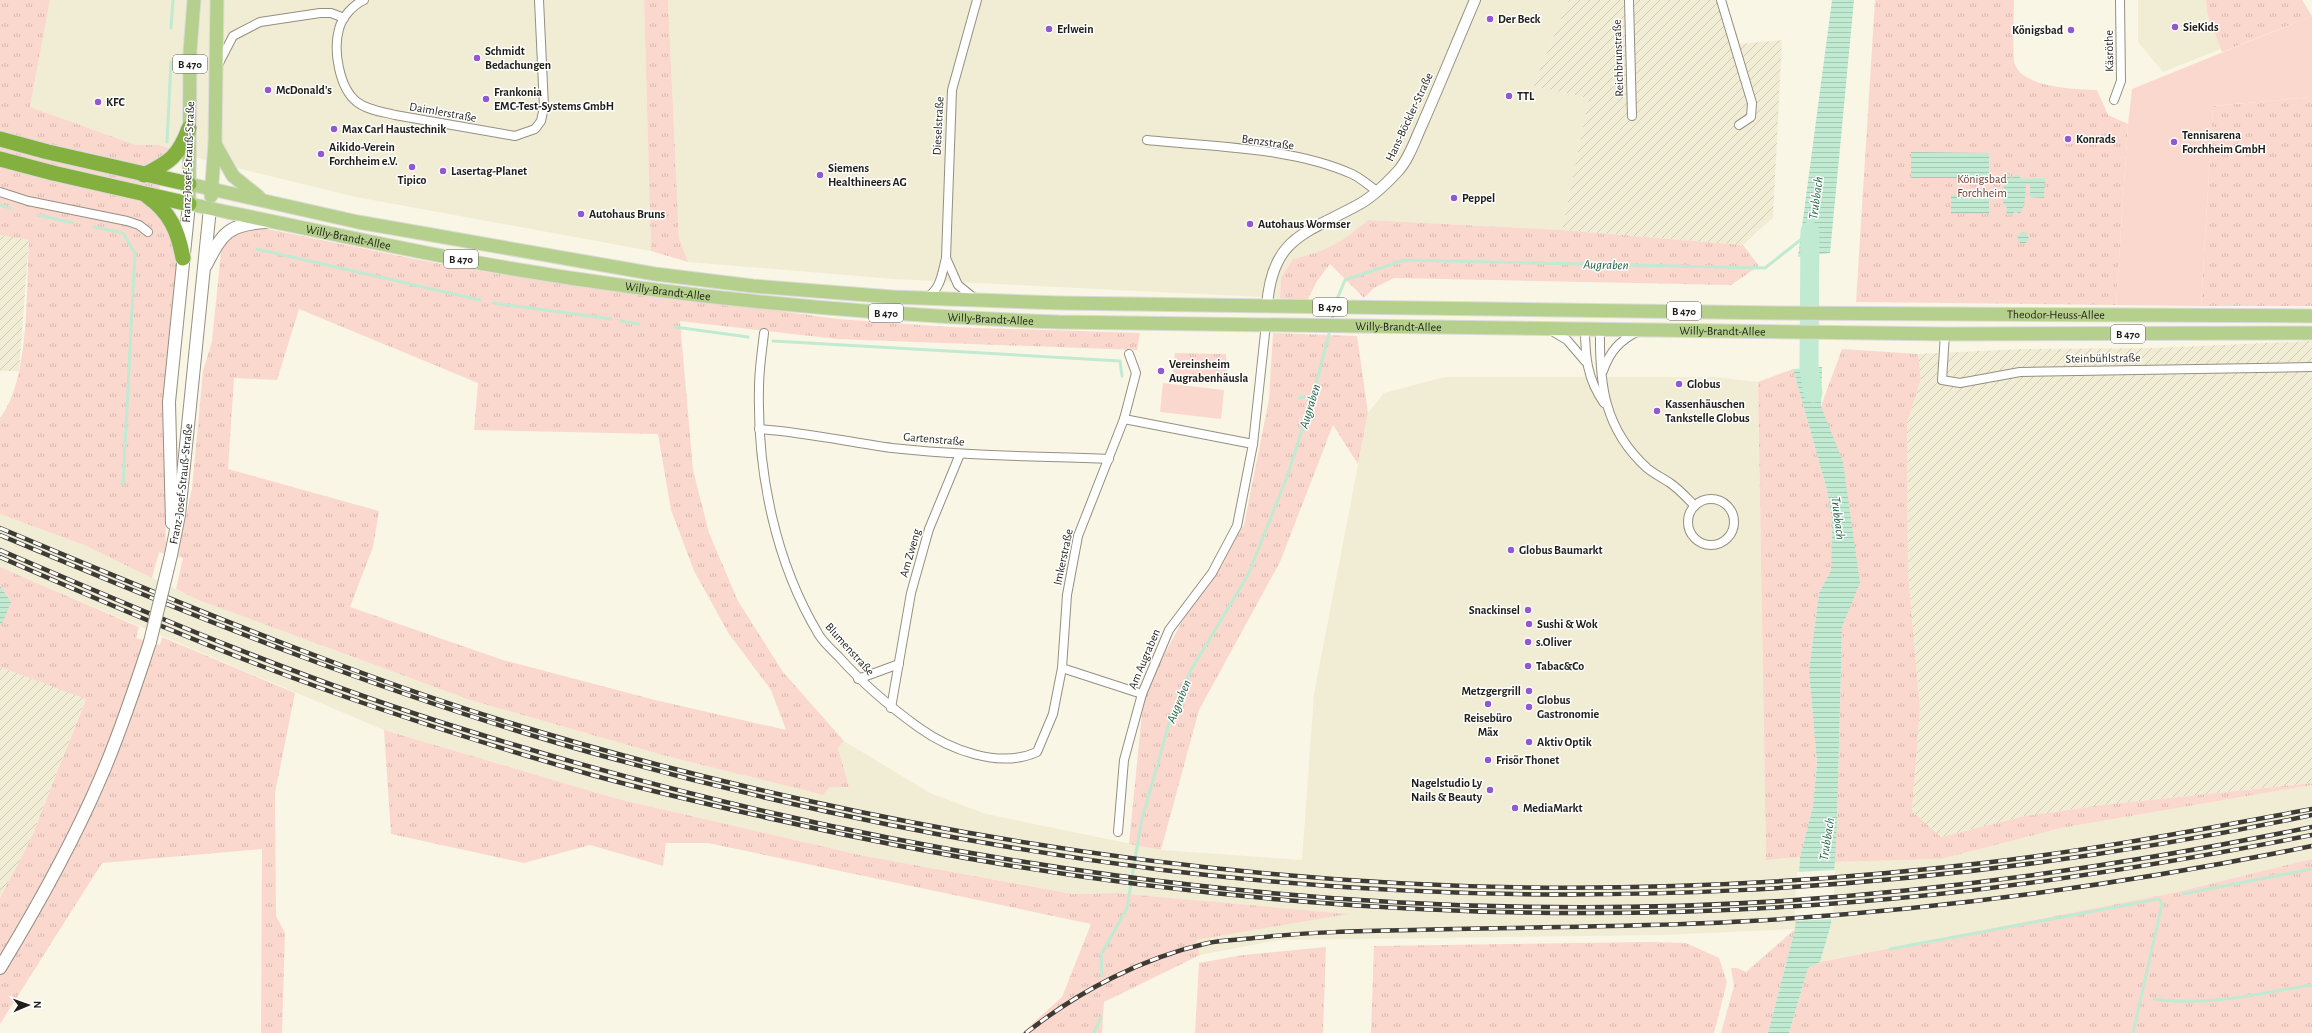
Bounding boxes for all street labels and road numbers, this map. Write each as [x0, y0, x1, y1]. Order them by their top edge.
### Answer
street label: Reichbrunstraße [1611, 19, 1625, 97]
street label: Käsröthe [2103, 30, 2115, 72]
road number: B 470 [173, 55, 207, 73]
street label: Hans-Böckler-Straße [1383, 71, 1435, 163]
street label: Dieselstraße [930, 96, 946, 156]
street label: Daimlerstraße [409, 100, 477, 124]
street label: Franz-Josef-Strauß-Straße [180, 101, 196, 223]
street label: Benzstraße [1241, 132, 1295, 152]
street label: Willy-Brandt-Allee [305, 223, 392, 252]
road number: B 470 [444, 250, 478, 268]
street label: Willy-Brandt-Allee [624, 280, 711, 302]
road number: B 470 [1313, 298, 1347, 316]
road number: B 470 [1667, 302, 1701, 320]
road number: B 470 [869, 304, 903, 322]
street label: Theodor-Heuss-Allee [2007, 308, 2105, 321]
street label: Willy-Brandt-Allee [947, 311, 1034, 327]
street label: Willy-Brandt-Allee [1355, 320, 1442, 333]
street label: Willy-Brandt-Allee [1679, 324, 1766, 338]
road number: B 470 [2111, 325, 2145, 343]
street label: Steinbühlstraße [2065, 351, 2141, 365]
street label: Franz-Josef-Strauß-Straße [167, 423, 194, 545]
street label: Gartenstraße [903, 430, 965, 448]
street label: Am Zweng [897, 527, 923, 579]
street label: Imkerstraße [1051, 528, 1075, 586]
street label: Blumenstraße [823, 620, 877, 678]
street label: Am Augraben [1126, 627, 1162, 691]

